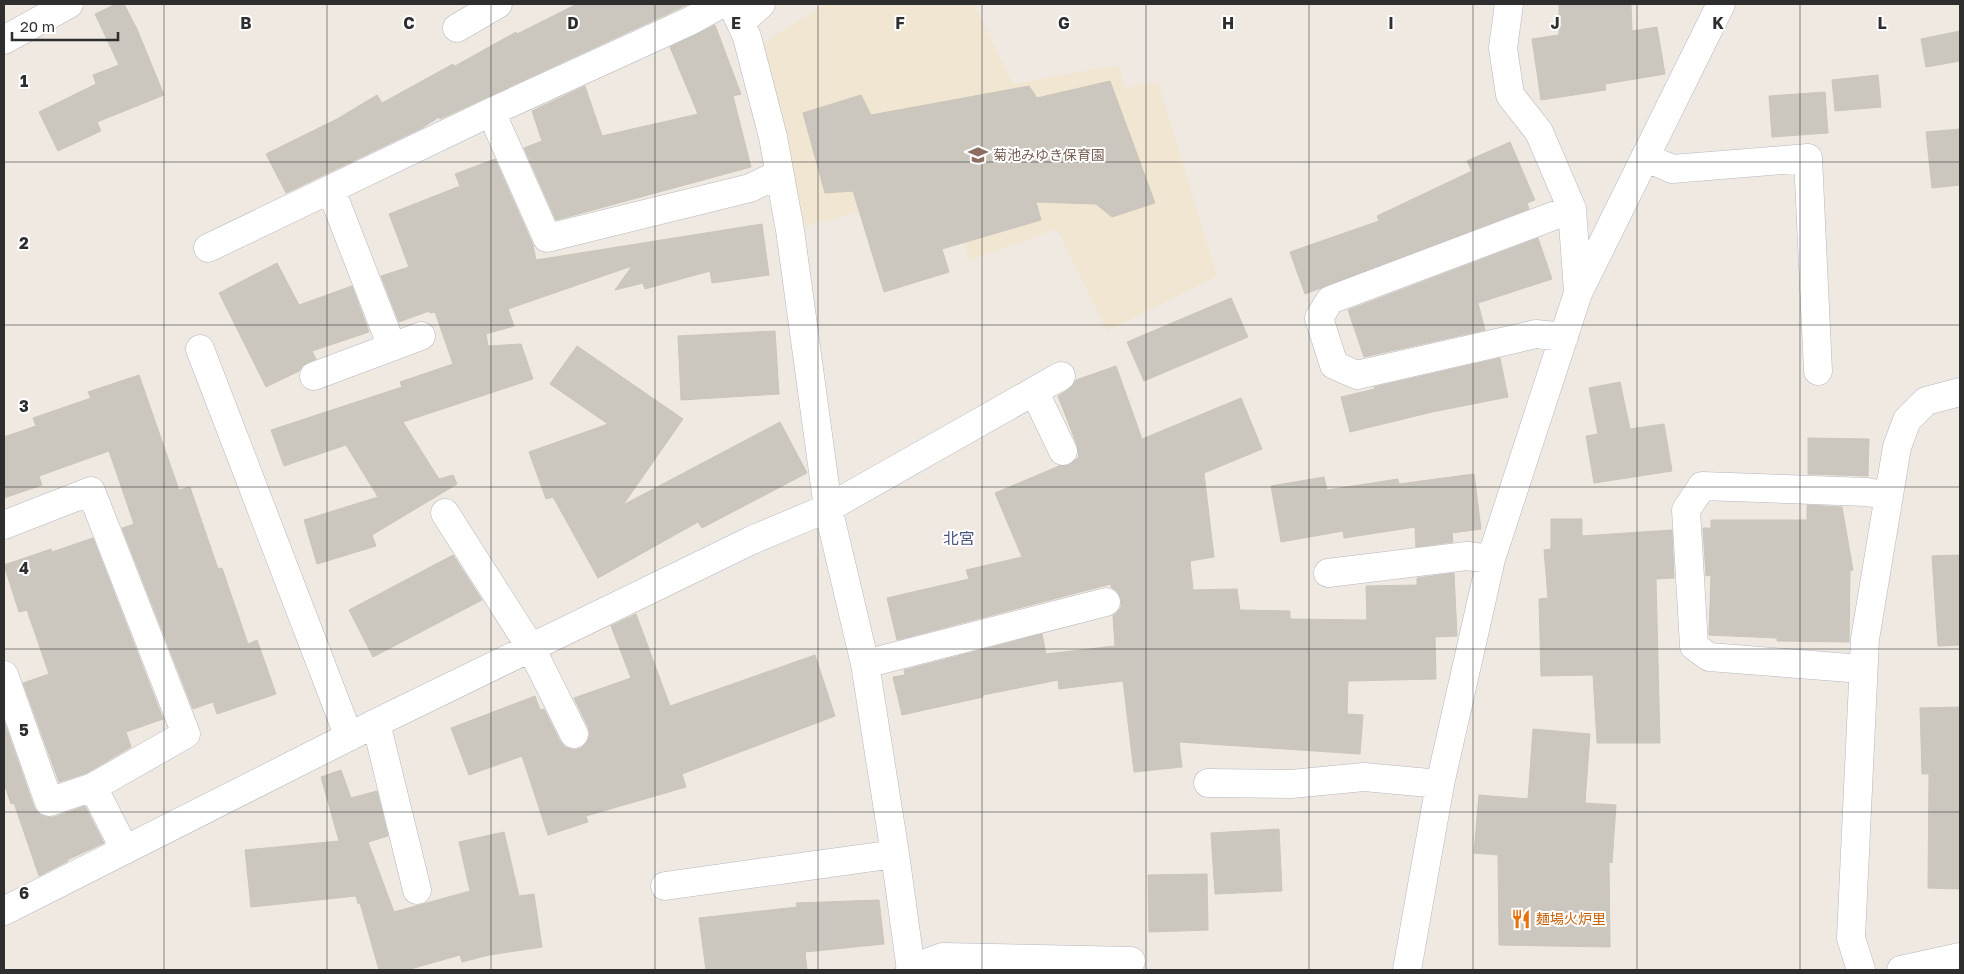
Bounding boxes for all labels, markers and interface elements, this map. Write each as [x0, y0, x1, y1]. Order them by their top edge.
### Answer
scale bar [12, 10, 119, 42]
text: B [240, 13, 252, 33]
text: C [403, 13, 415, 33]
text: D [567, 13, 579, 33]
text: E [731, 13, 741, 33]
text: F [895, 13, 905, 33]
text: G [1058, 13, 1070, 33]
text: H [1222, 13, 1234, 33]
text: I [1388, 13, 1394, 33]
text: J [1550, 13, 1560, 33]
text: K [1712, 13, 1724, 33]
text: L [1877, 13, 1887, 33]
text: 20 m [20, 17, 55, 35]
text: 1 [20, 71, 28, 91]
school or university icon: 菊池みゆき保育園 [967, 144, 989, 166]
place label: 菊池みゆき保育園 [993, 146, 1105, 163]
text: 2 [19, 233, 29, 253]
text: 3 [19, 396, 29, 416]
district label: 北宮 [943, 528, 975, 548]
text: 4 [19, 558, 29, 578]
text: 5 [19, 720, 29, 740]
text: 6 [19, 883, 29, 903]
restaurant icon: 麺場火炉里 [1510, 908, 1532, 930]
place label: 麺場火炉里 [1536, 910, 1606, 927]

